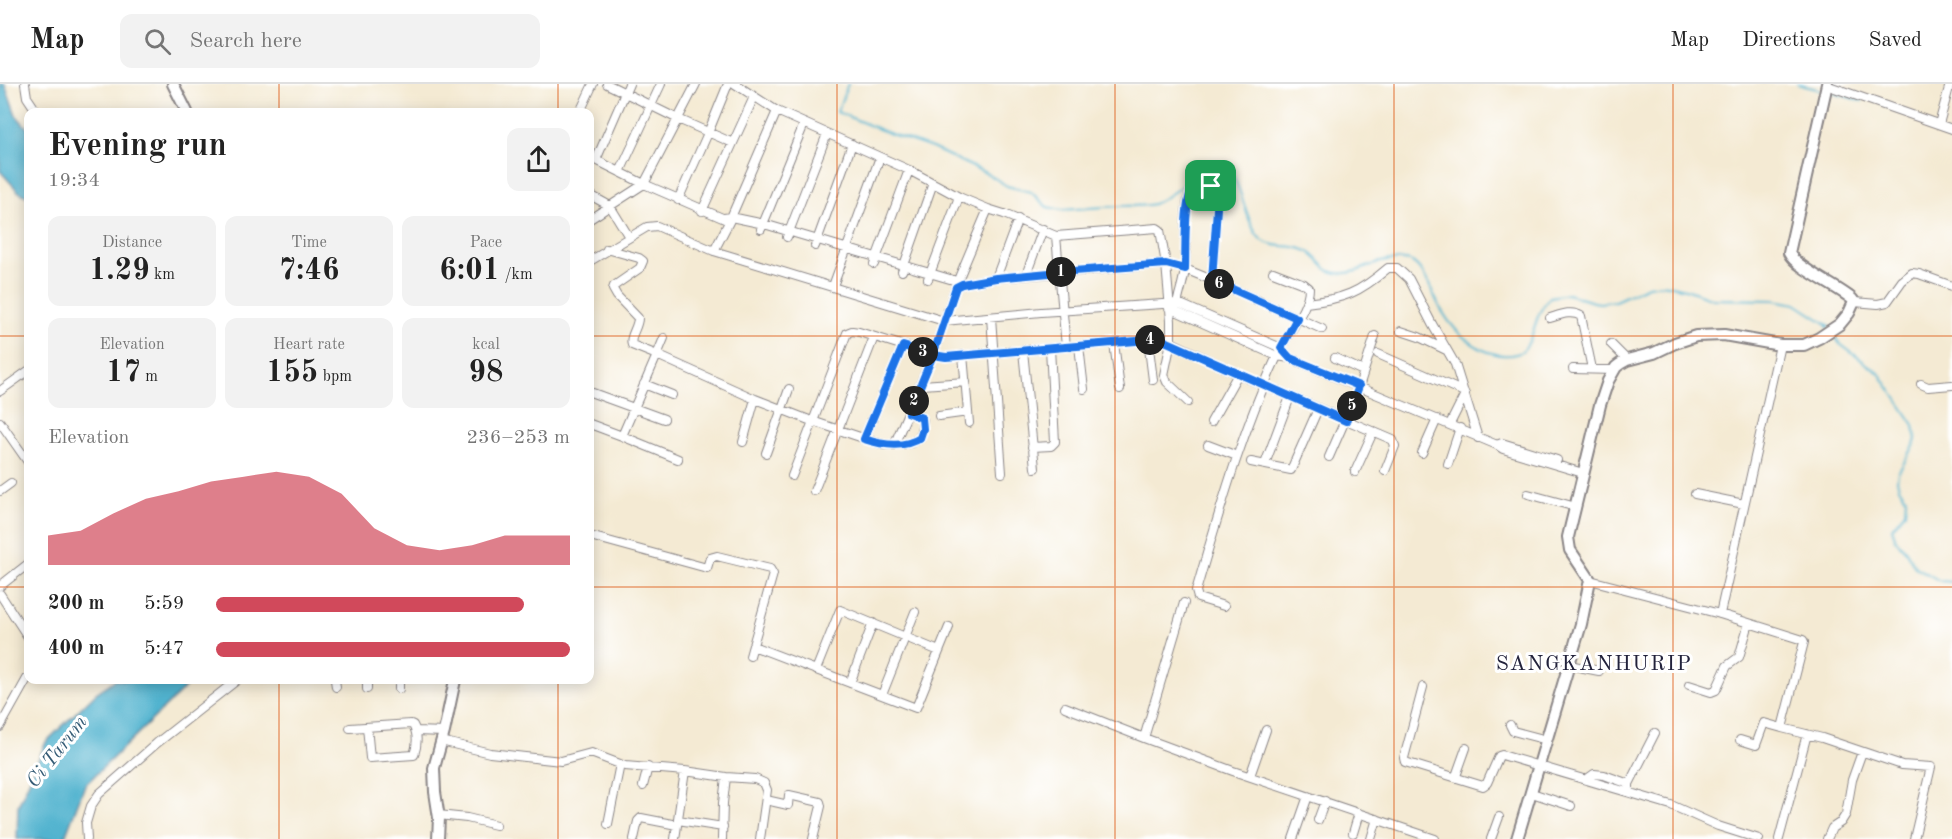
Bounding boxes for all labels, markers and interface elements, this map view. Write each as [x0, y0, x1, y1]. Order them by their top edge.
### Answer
search box [120, 14, 540, 68]
icon: search [141, 25, 174, 58]
text: Map [30, 27, 84, 55]
text: Search here [189, 30, 302, 52]
text: Map [1670, 30, 1709, 51]
text: Directions [1742, 30, 1836, 51]
text: Saved [1869, 30, 1922, 51]
button: share [507, 128, 570, 191]
text: Evening run [48, 130, 227, 163]
pin [1185, 160, 1236, 211]
icon: arrive [1194, 169, 1227, 202]
text: 19:34 [48, 171, 100, 191]
text: Distance [102, 235, 162, 251]
text: Time [291, 235, 327, 251]
text: Pace [470, 235, 502, 251]
text: 1.29 [89, 256, 150, 286]
text: 7:46 [279, 256, 339, 286]
text: 6:01 [439, 256, 500, 286]
pin: 1 [1046, 257, 1076, 287]
text: 1 [1056, 264, 1066, 280]
text: km [150, 267, 175, 283]
text: /km [500, 267, 533, 283]
pin: 6 [1204, 269, 1234, 299]
text: 6 [1214, 276, 1224, 292]
pin: 4 [1135, 325, 1165, 355]
text: 4 [1145, 332, 1155, 348]
text: Elevation [99, 337, 165, 353]
text: Heart rate [273, 337, 345, 353]
text: kcal [472, 337, 500, 353]
pin: 3 [908, 337, 938, 367]
text: 3 [918, 344, 928, 360]
text: 17 [106, 358, 141, 388]
text: 155 [266, 358, 318, 388]
text: 98 [469, 358, 503, 388]
text: m [141, 369, 158, 385]
text: bpm [318, 369, 352, 385]
pin: 2 [899, 386, 929, 416]
pin: 5 [1337, 391, 1367, 421]
text: 2 [909, 393, 919, 409]
text: 5 [1347, 398, 1357, 414]
text: Elevation [48, 428, 129, 448]
text: 236–253 m [467, 428, 570, 448]
text: 200 m [48, 594, 104, 614]
text: 5:59 [144, 594, 184, 614]
text: 400 m [48, 639, 104, 659]
text: 5:47 [144, 639, 184, 659]
district label: SANGKANHURIP [1496, 654, 1692, 675]
water label: Ci Tarum [24, 713, 92, 792]

